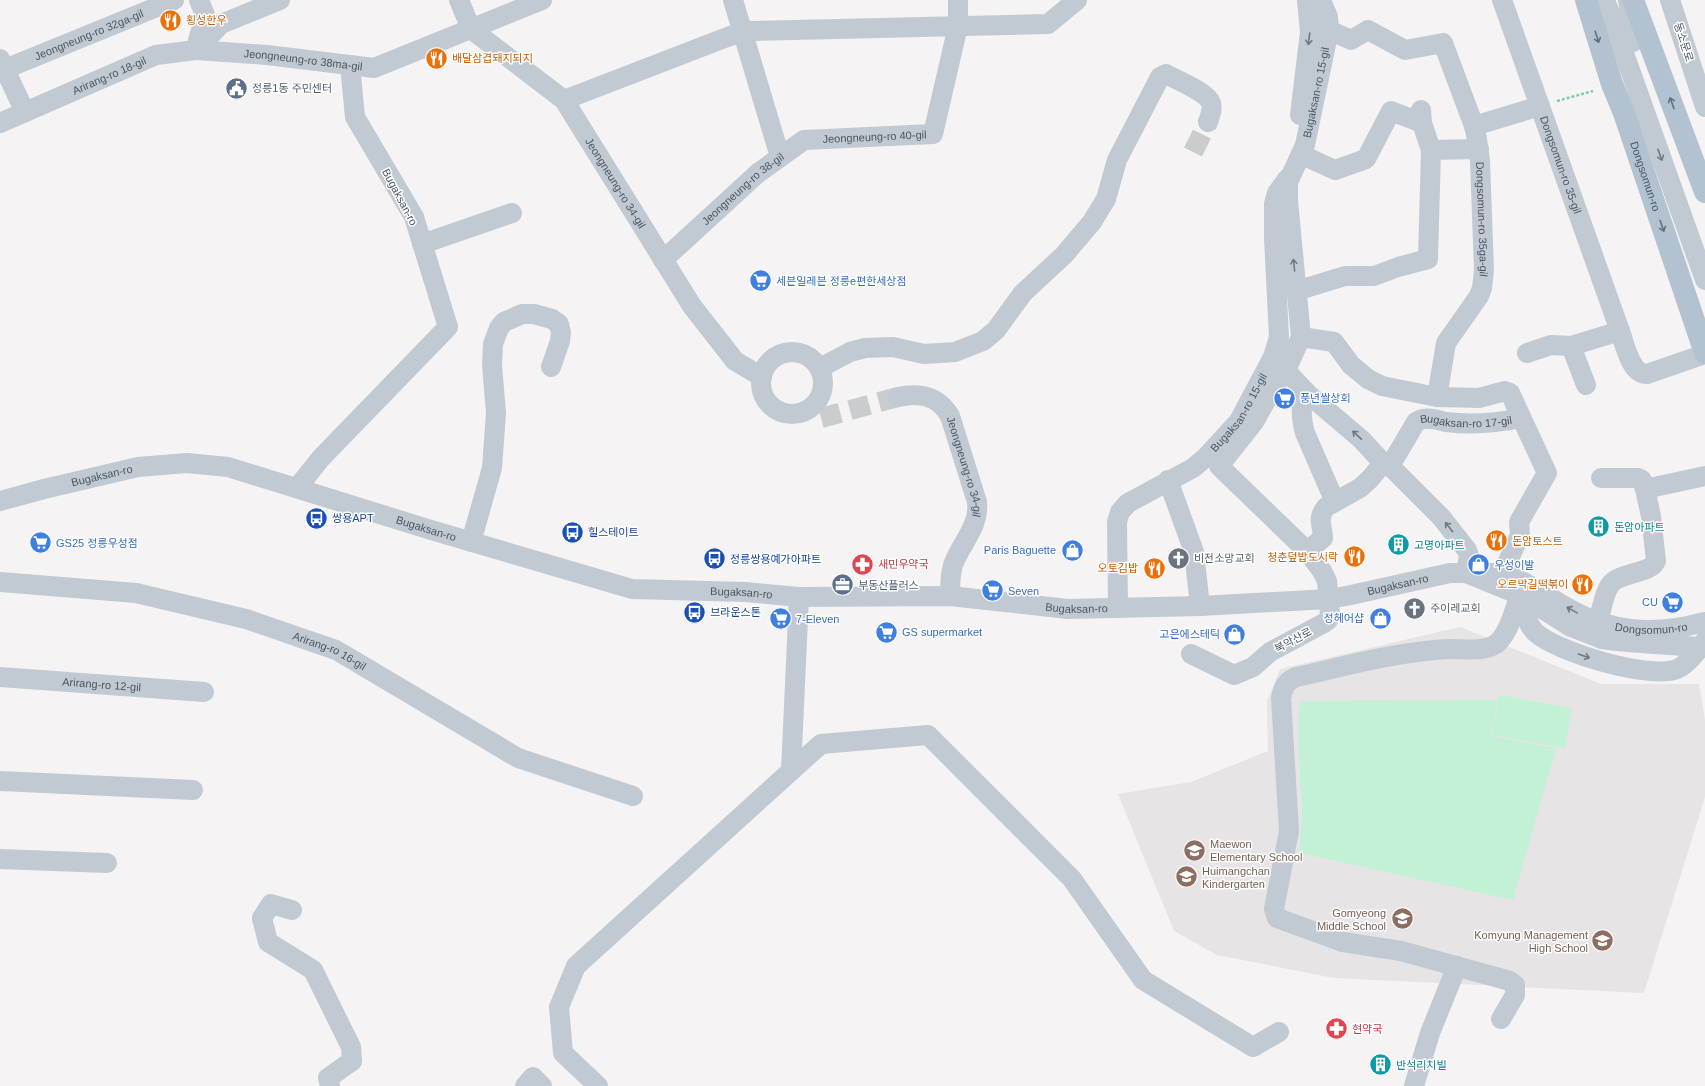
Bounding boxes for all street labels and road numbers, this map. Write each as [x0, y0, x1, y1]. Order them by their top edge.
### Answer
street label: Jeongneung-ro 32ga-gil [33, 7, 145, 62]
street label: 동소문로 [1672, 21, 1696, 63]
street label: Bugaksan-ro 15-gil [1301, 46, 1331, 139]
street label: Jeongneung-ro 38ma-gil [243, 47, 363, 73]
street label: Arirang-ro 18-gil [70, 54, 148, 97]
street label: Dongsomun-ro 35-gil [1538, 114, 1584, 215]
street label: Jeongneung-ro 40-gil [822, 128, 927, 145]
street label: Jeongneung-ro 34-gil [583, 136, 648, 230]
street label: Dongsomun-ro [1628, 140, 1663, 213]
street label: Jeongneung-ro 38-gil [699, 150, 786, 227]
street label: Dongsomun-ro 35ga-gil [1474, 161, 1490, 277]
street label: Bugaksan-ro [380, 167, 420, 227]
street label: Bugaksan-ro 15-gil [1208, 371, 1269, 454]
street label: Bugaksan-ro 17-gil [1419, 412, 1513, 429]
street label: Jeongneung-ro 34-gil [945, 415, 983, 518]
street label: Bugaksan-ro [70, 463, 134, 488]
street label: Bugaksan-ro [395, 514, 458, 543]
street label: Bugaksan-ro [1366, 572, 1430, 597]
street label: Bugaksan-ro [710, 585, 773, 601]
street label: Bugaksan-ro [1045, 601, 1108, 615]
street label: Dongsomun-ro [1614, 620, 1688, 636]
street label: 북악산로 [1272, 625, 1314, 655]
street label: Arirang-ro 16-gil [291, 630, 368, 672]
street label: Arirang-ro 12-gil [62, 676, 142, 693]

